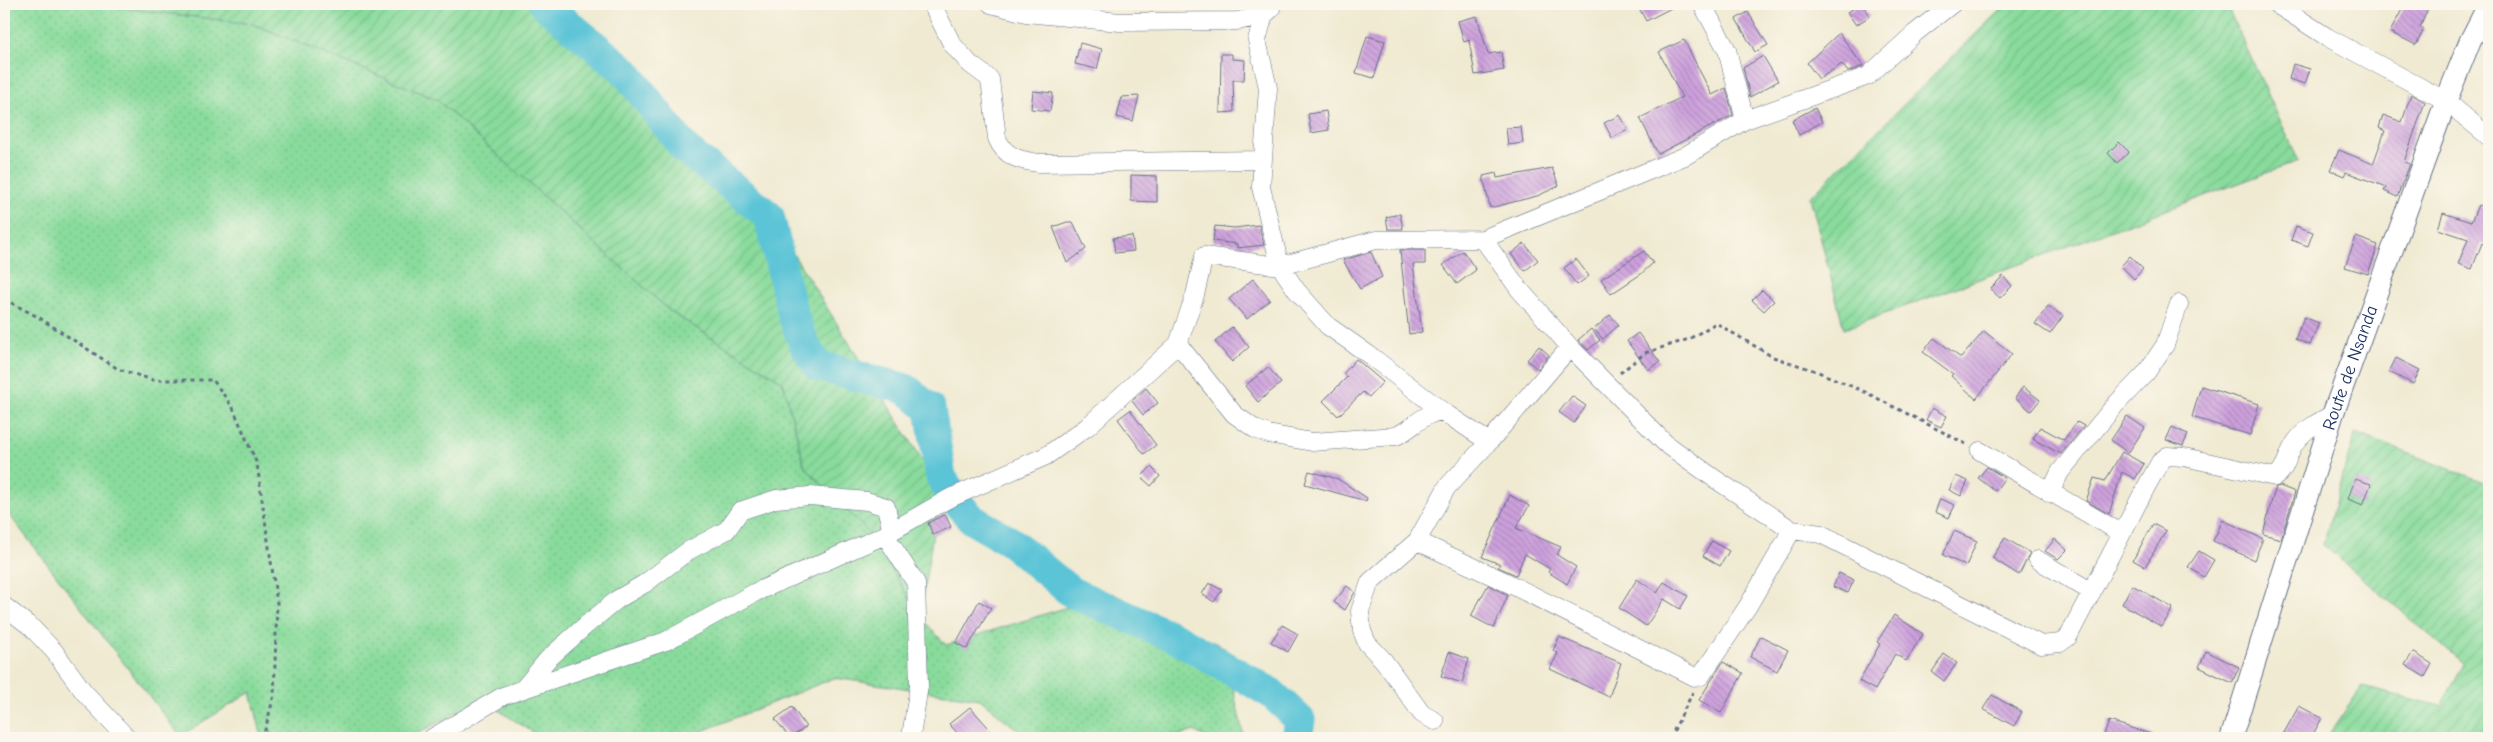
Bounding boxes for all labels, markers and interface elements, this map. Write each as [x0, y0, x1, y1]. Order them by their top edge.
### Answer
street label: Route de Nsanda [2319, 303, 2382, 433]

